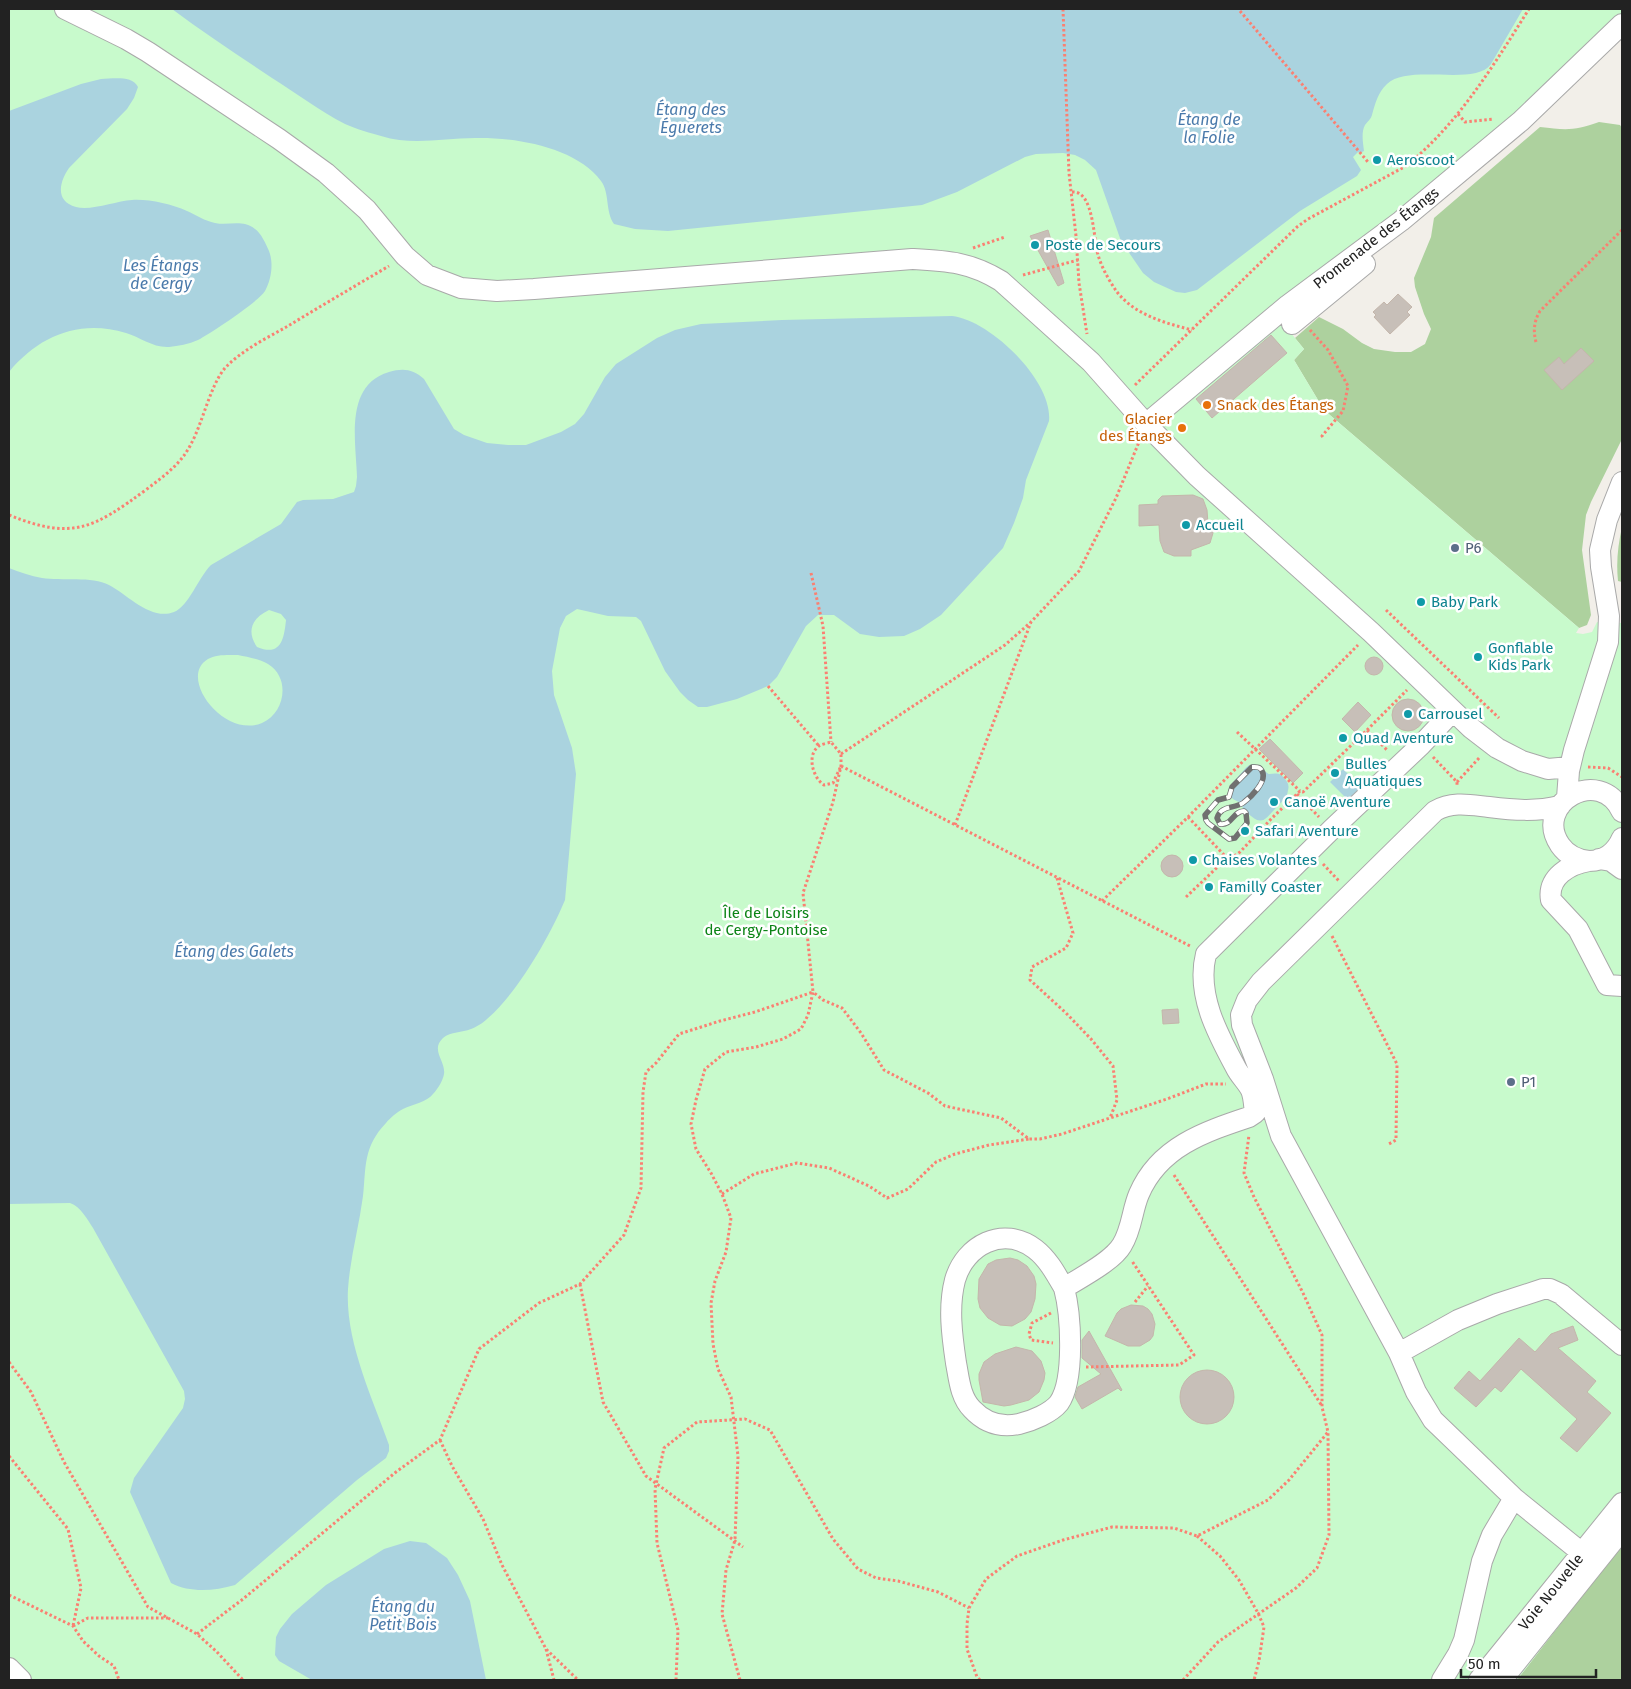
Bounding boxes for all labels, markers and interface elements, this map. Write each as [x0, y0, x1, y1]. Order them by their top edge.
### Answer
water label: Étang des Éguerets [656, 99, 726, 137]
water label: Étang de la Folie [1177, 109, 1241, 147]
place label: Aeroscoot [1387, 151, 1455, 169]
marker: Aeroscoot [1371, 154, 1383, 166]
street label: Promenade des Étangs [1310, 183, 1442, 293]
place label: Poste de Secours [1045, 236, 1161, 254]
marker: Poste de Secours [1029, 239, 1041, 251]
water label: Les Étangs de Cergy [123, 255, 199, 293]
place label: Snack des Étangs [1217, 396, 1334, 414]
marker: Snack des Étangs [1201, 399, 1213, 411]
place label: Glacier des Étangs [1099, 410, 1172, 445]
marker: Glacier des Étangs [1176, 422, 1188, 434]
place label: Accueil [1196, 516, 1245, 534]
marker: Accueil [1180, 519, 1192, 531]
place label: P6 [1465, 539, 1482, 557]
marker: P6 [1449, 542, 1461, 554]
place label: Baby Park [1431, 593, 1498, 611]
marker: Baby Park [1415, 596, 1427, 608]
place label: Gonflable Kids Park [1488, 639, 1553, 674]
marker: Gonflable Kids Park [1472, 651, 1484, 663]
place label: Carrousel [1418, 705, 1483, 723]
marker: Carrousel [1402, 708, 1414, 720]
place label: Quad Aventure [1353, 729, 1454, 747]
marker: Quad Aventure [1337, 732, 1349, 744]
place label: Bulles Aquatiques [1345, 755, 1422, 790]
marker: Bulles Aquatiques [1329, 767, 1341, 779]
place label: Canoë Aventure [1284, 793, 1391, 811]
marker: Canoë Aventure [1268, 796, 1280, 808]
place label: Safari Aventure [1255, 822, 1359, 840]
marker: Safari Aventure [1239, 825, 1251, 837]
place label: Chaises Volantes [1203, 851, 1317, 869]
marker: Chaises Volantes [1187, 854, 1199, 866]
place label: Familly Coaster [1219, 878, 1322, 896]
marker: Familly Coaster [1203, 881, 1215, 893]
park label: Île de Loisirs de Cergy-Pontoise [704, 904, 828, 939]
water label: Étang des Galets [174, 941, 294, 961]
place label: P1 [1521, 1073, 1536, 1091]
marker: P1 [1505, 1076, 1517, 1088]
street label: Voie Nouvelle [1515, 1550, 1587, 1634]
water label: Étang du Petit Bois [369, 1596, 437, 1634]
scale bar [1461, 1646, 1596, 1678]
text: 50 m [1468, 1655, 1501, 1673]

